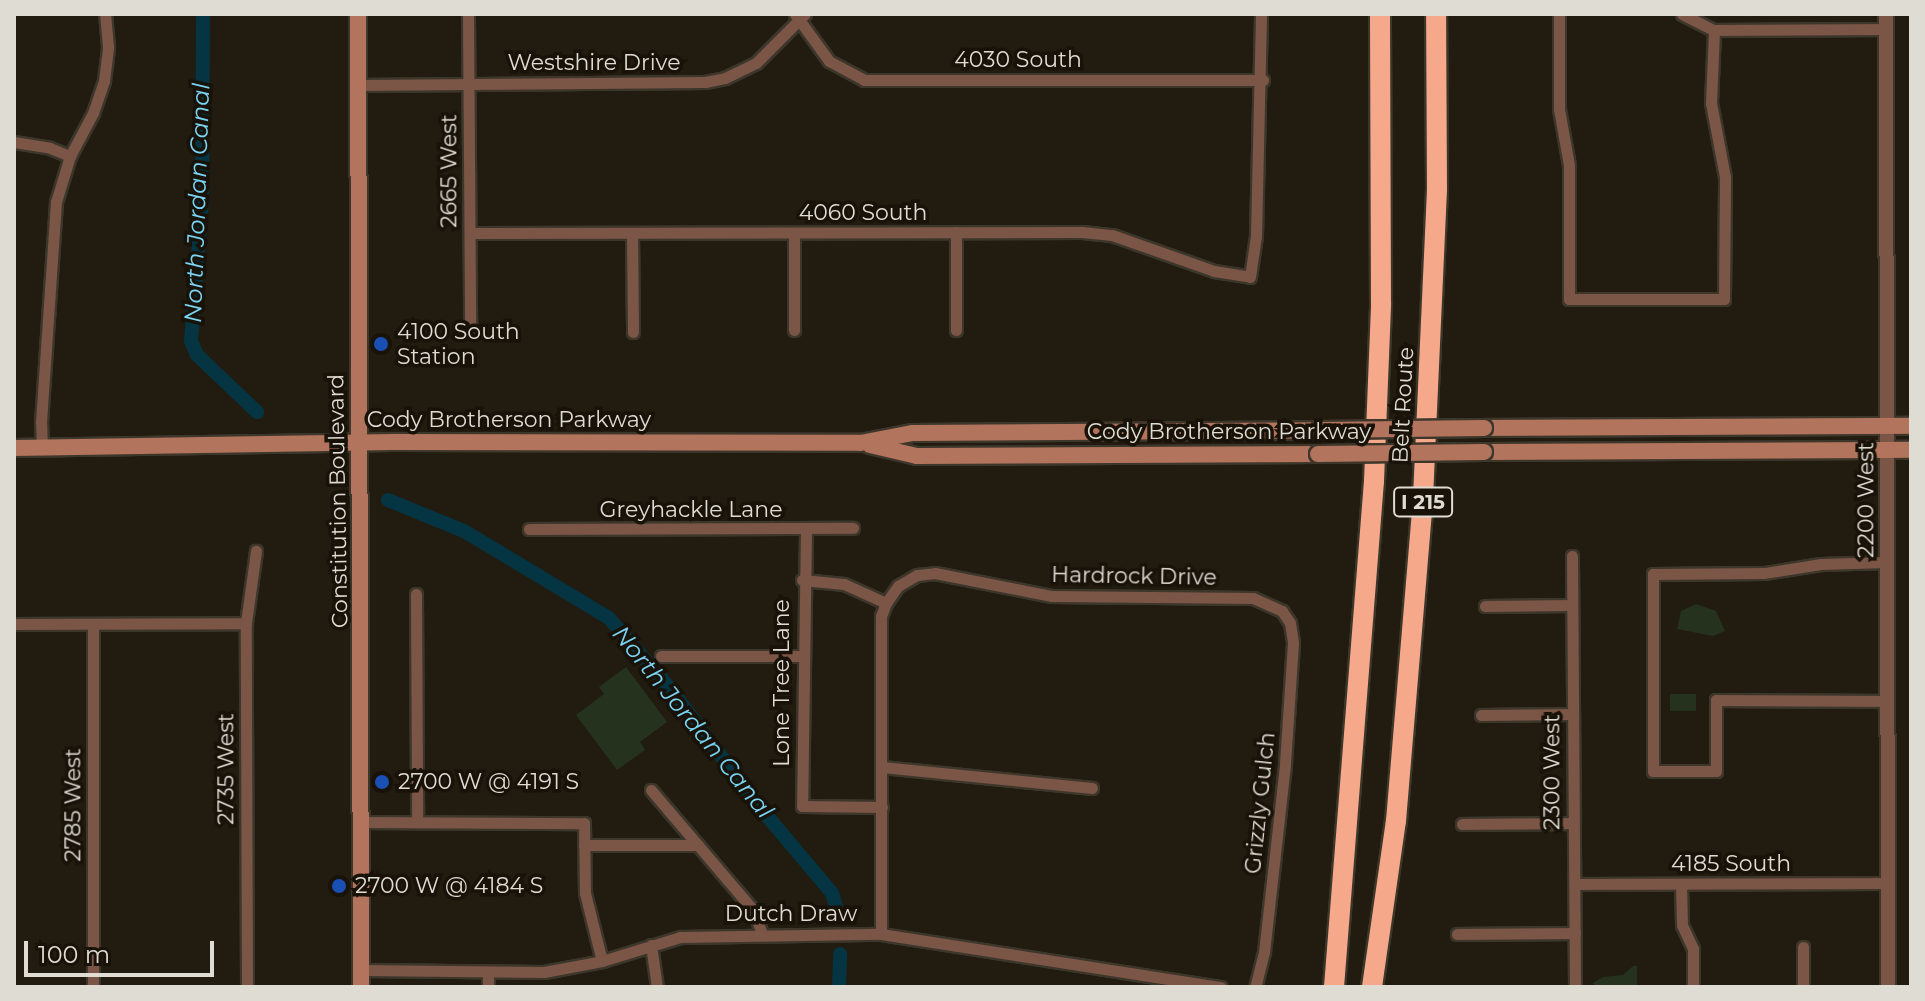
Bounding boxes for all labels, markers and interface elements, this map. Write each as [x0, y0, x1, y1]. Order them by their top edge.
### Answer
street label: 4030 South [954, 47, 1082, 73]
street label: Westshire Drive [508, 50, 680, 76]
water label: North Jordan Canal [178, 83, 216, 323]
street label: 2665 West [436, 114, 462, 228]
street label: 4060 South [799, 200, 927, 226]
place label: 4100 South Station [397, 318, 520, 370]
marker: 4100 South Station [372, 335, 390, 353]
street label: Belt Route [1387, 346, 1419, 464]
street label: Constitution Boulevard [323, 374, 353, 628]
street label: Cody Brotherson Parkway [367, 407, 651, 433]
street label: Cody Brotherson Parkway [1087, 419, 1371, 445]
street label: 2200 West [1853, 442, 1879, 558]
road number: I 215 [1393, 486, 1453, 518]
street label: Greyhackle Lane [600, 497, 782, 523]
street label: Hardrock Drive [1051, 561, 1217, 591]
street label: Lone Tree Lane [769, 599, 795, 767]
water label: North Jordan Canal [606, 620, 780, 824]
street label: 2735 West [213, 713, 239, 825]
street label: 2300 West [1539, 714, 1565, 830]
street label: Grizzly Gulch [1239, 731, 1281, 875]
street label: 2785 West [60, 748, 86, 862]
place label: 2700 W @ 4191 S [398, 769, 579, 795]
marker: 2700 W @ 4191 S [373, 773, 391, 791]
street label: 4185 South [1671, 851, 1791, 877]
place label: 2700 W @ 4184 S [355, 873, 543, 899]
marker: 2700 W @ 4184 S [330, 877, 348, 895]
street label: Dutch Draw [725, 901, 857, 927]
scale bar [28, 925, 218, 975]
text: 100 m [38, 940, 110, 969]

